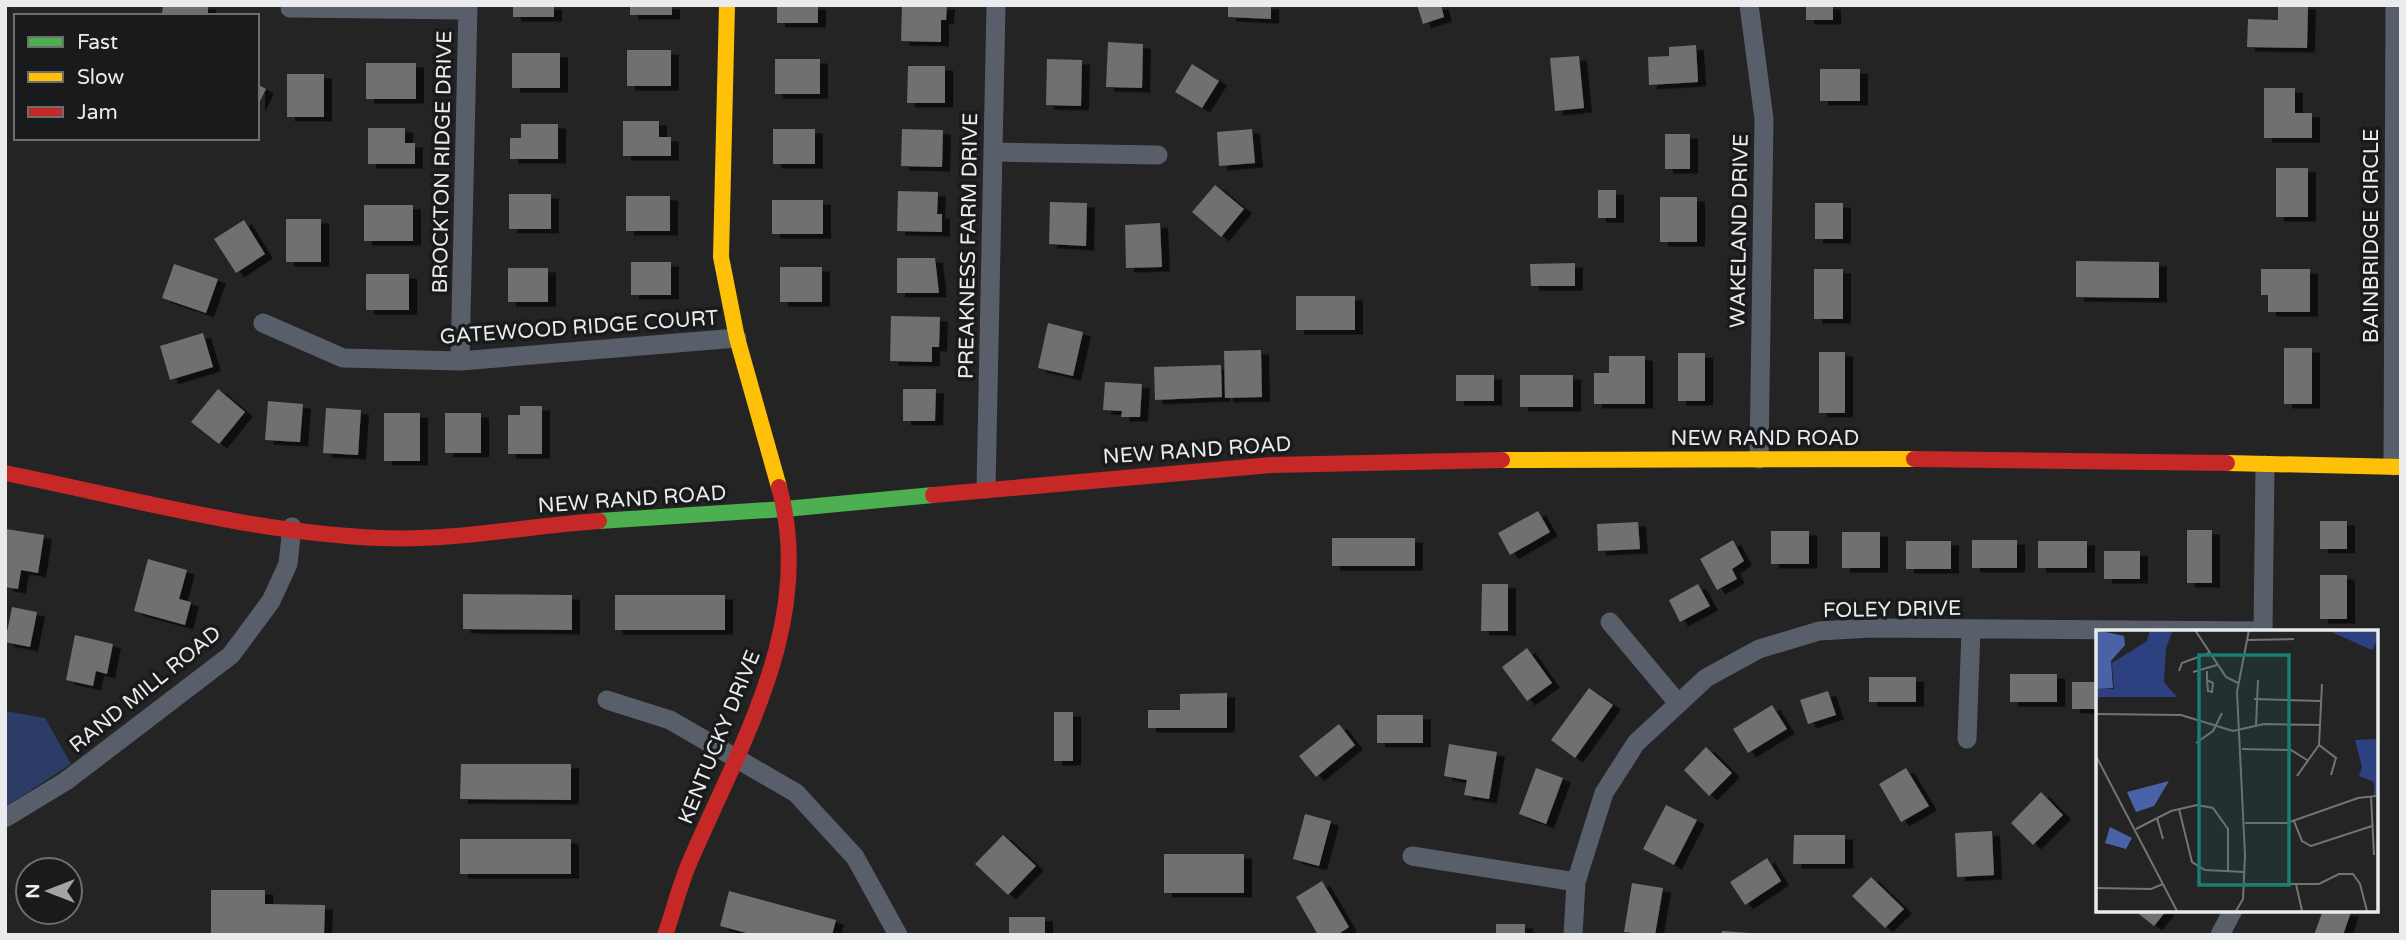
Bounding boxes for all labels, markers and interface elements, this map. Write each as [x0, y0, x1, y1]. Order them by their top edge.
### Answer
legend [14, 14, 259, 140]
text: Fast [77, 30, 118, 55]
street label: BROCKTON RIDGE DRIVE [428, 30, 457, 294]
text: Slow [77, 65, 125, 90]
text: Jam [77, 100, 118, 125]
street label: PREAKNESS FARM DRIVE [954, 113, 983, 379]
street label: BAINBRIDGE CIRCLE [2359, 129, 2384, 343]
street label: WAKELAND DRIVE [1725, 134, 1754, 328]
street label: GATEWOOD RIDGE COURT [439, 305, 719, 350]
street label: NEW RAND ROAD [1671, 426, 1859, 451]
street label: NEW RAND ROAD [1102, 431, 1292, 470]
street label: NEW RAND ROAD [537, 480, 727, 519]
street label: FOLEY DRIVE [1823, 596, 1961, 623]
street label: RAND MILL ROAD [64, 621, 226, 758]
inset map [2096, 630, 2378, 912]
street label: KENTUCKY DRIVE [673, 647, 766, 828]
north arrow [14, 856, 84, 926]
text: N [22, 883, 44, 899]

